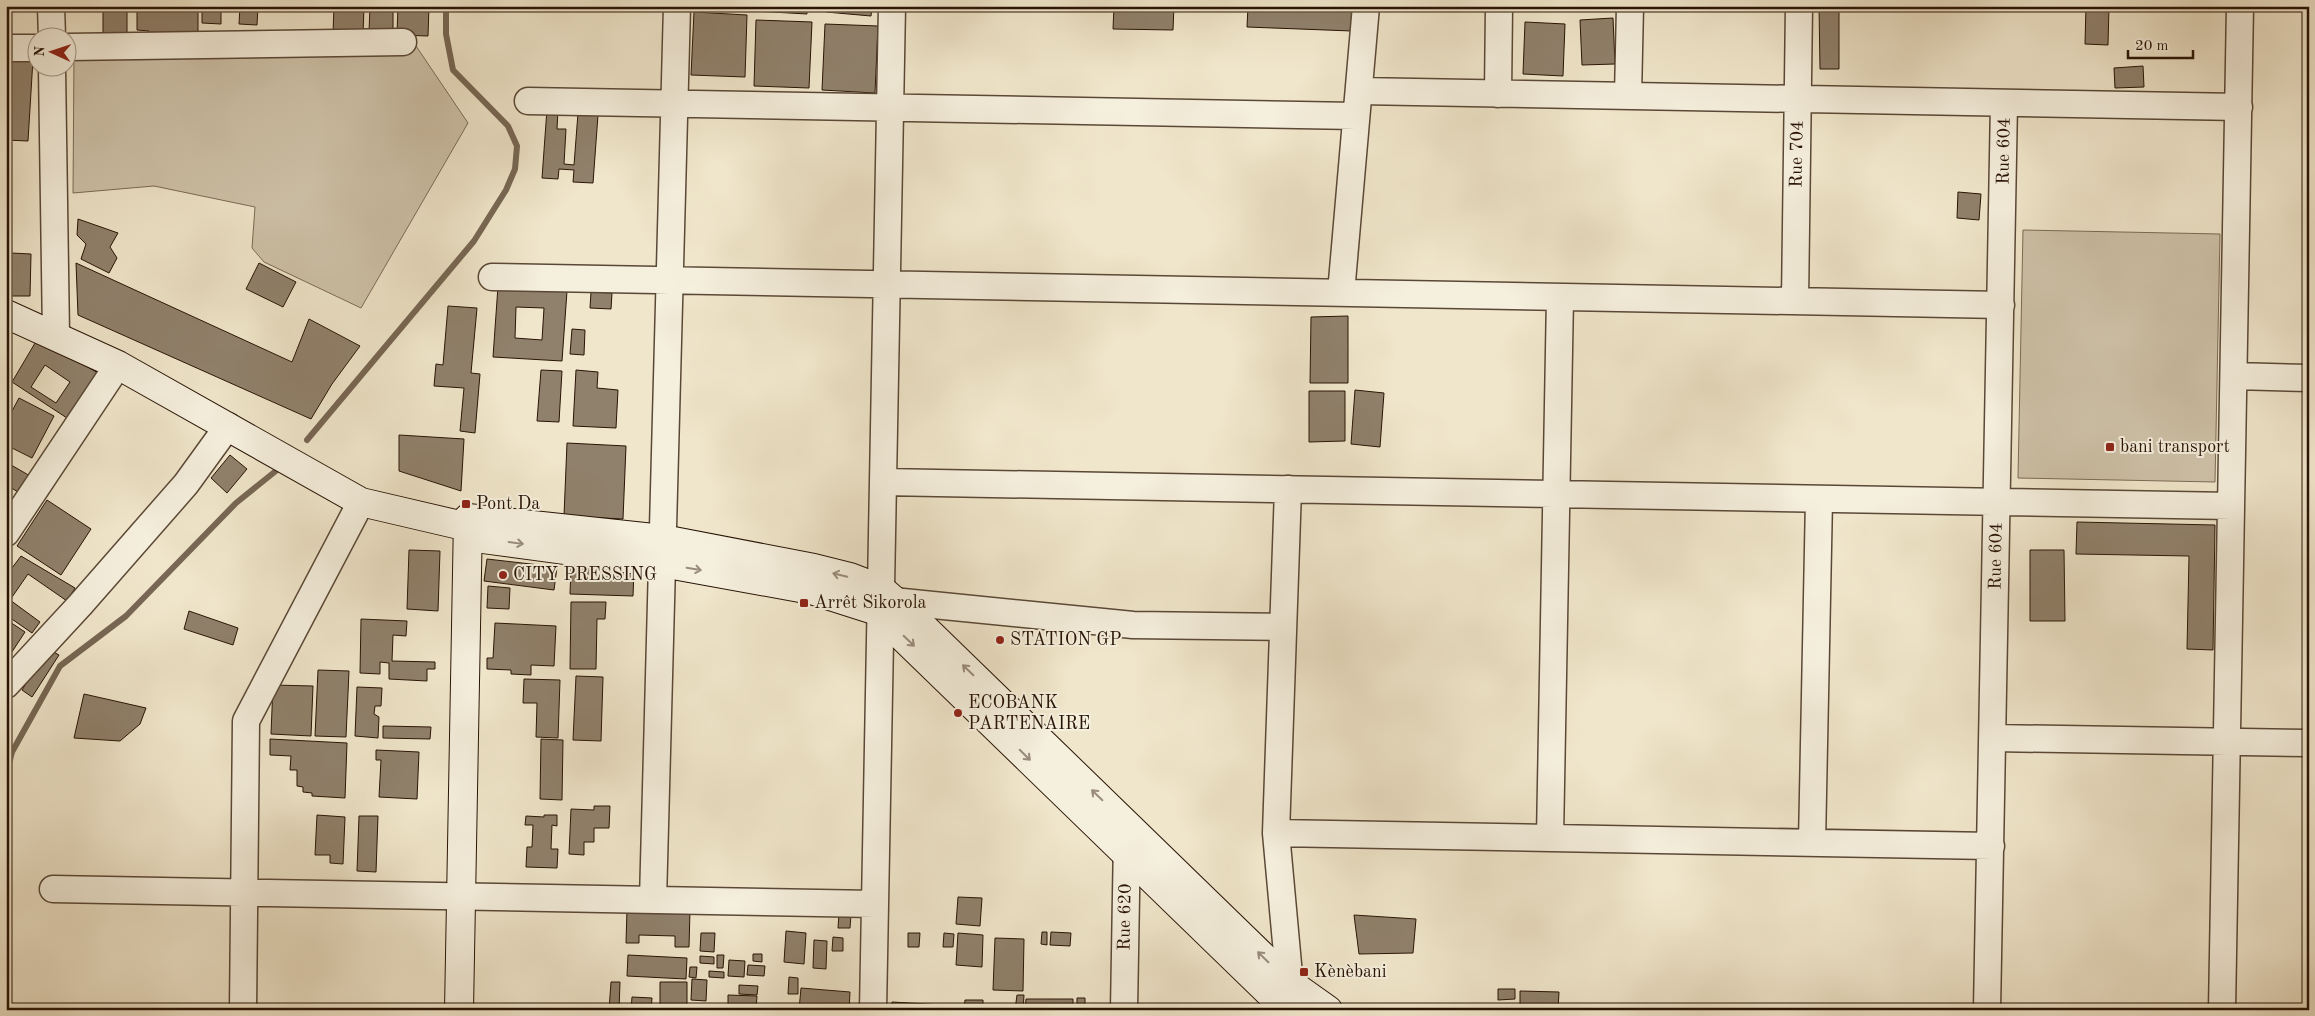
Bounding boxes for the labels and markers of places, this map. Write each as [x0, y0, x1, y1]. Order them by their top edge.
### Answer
place label: bani transport [2120, 438, 2230, 456]
marker: bani transport [2104, 441, 2116, 453]
place label: Pont Da [476, 495, 540, 513]
marker: Pont Da [460, 498, 472, 510]
place label: CITY PRESSING [513, 566, 657, 584]
marker: CITY PRESSING [497, 569, 509, 581]
place label: Arrêt Sikorola [814, 594, 927, 612]
marker: Arrêt Sikorola [798, 597, 810, 609]
place label: STATION GP [1010, 631, 1121, 649]
marker: STATION GP [994, 634, 1006, 646]
place label: ECOBANK PARTENAIRE [968, 694, 1090, 733]
marker: ECOBANK PARTENAIRE [952, 707, 964, 719]
place label: Kènèbani [1314, 963, 1387, 981]
marker: Kènèbani [1298, 966, 1310, 978]

